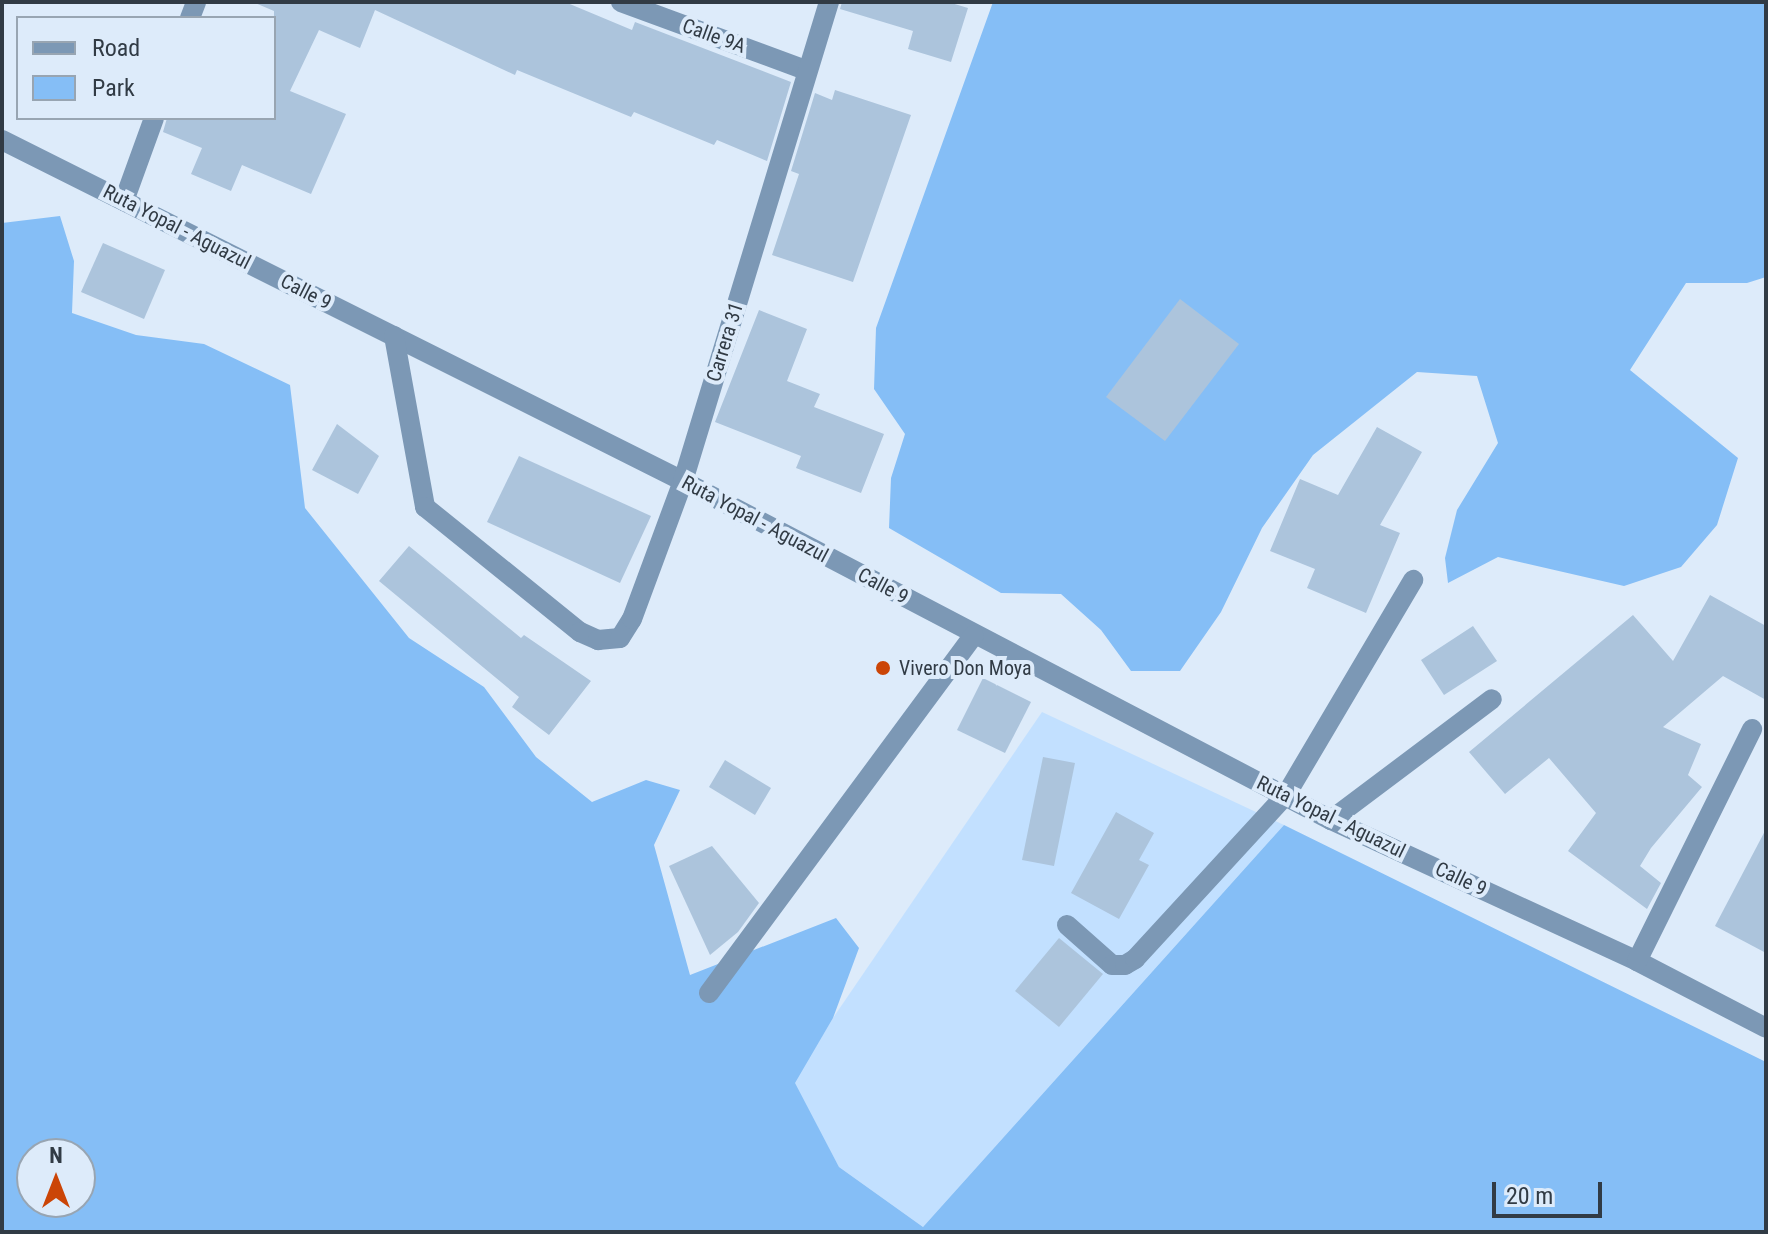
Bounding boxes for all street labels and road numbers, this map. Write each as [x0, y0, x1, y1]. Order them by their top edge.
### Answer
street label: Calle 9A [679, 14, 749, 58]
street label: Ruta Yopal - Aguazul [99, 180, 255, 274]
street label: Calle 9 [277, 269, 335, 315]
street label: Carrera 31 [702, 299, 748, 385]
street label: Ruta Yopal - Aguazul [678, 470, 832, 568]
street label: Calle 9 [854, 563, 912, 609]
street label: Ruta Yopal - Aguazul [1253, 771, 1409, 863]
street label: Calle 9 [1431, 857, 1491, 901]

